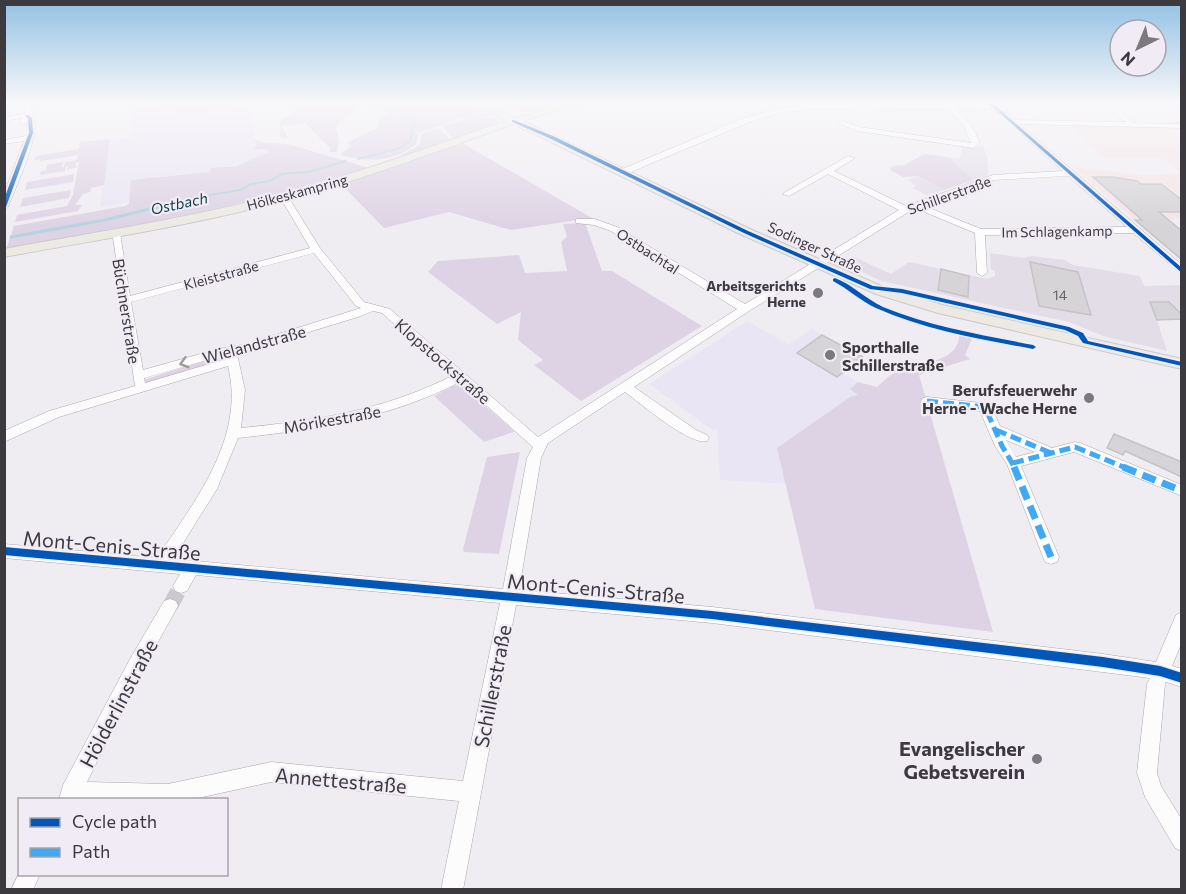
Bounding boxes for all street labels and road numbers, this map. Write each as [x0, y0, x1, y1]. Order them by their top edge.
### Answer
street label: Hölkeskampring [245, 170, 350, 214]
street label: Schillerstraße [905, 172, 993, 218]
street label: Sodinger Straße [765, 218, 865, 276]
street label: Im Schlagenkamp [1001, 222, 1113, 240]
street label: Ostbachtal [614, 225, 682, 277]
street label: Büchnerstraße [109, 257, 145, 365]
street label: Kleiststraße [182, 257, 260, 293]
street label: Klopstockstraße [391, 314, 495, 408]
street label: Wielandstraße [200, 321, 308, 367]
street label: Mörikestraße [282, 401, 382, 437]
street label: Mont-Cenis-Straße [22, 525, 202, 565]
street label: Mont-Cenis-Straße [506, 568, 686, 608]
street label: Schillerstraße [468, 622, 516, 750]
street label: Hölderlinstraße [74, 635, 162, 771]
street label: Annettestraße [274, 762, 408, 798]

